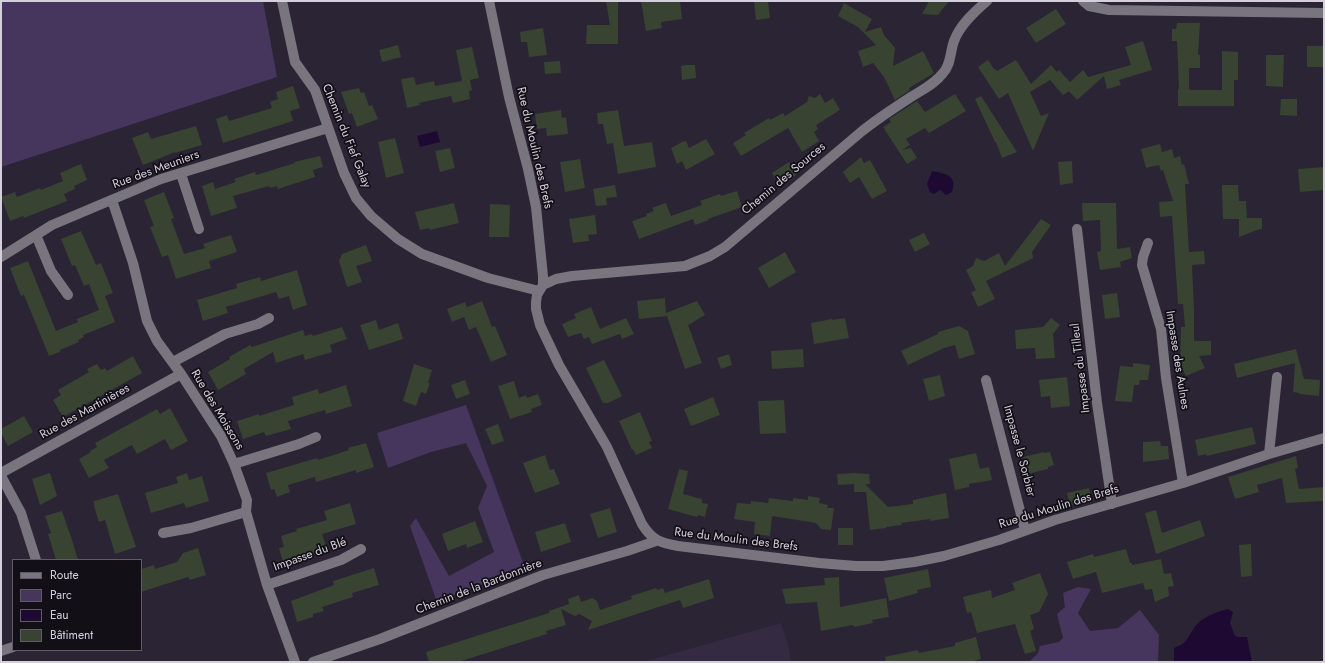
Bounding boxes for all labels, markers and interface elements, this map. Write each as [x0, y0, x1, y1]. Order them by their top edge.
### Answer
street label: Chemin du Fief Galay [319, 82, 373, 190]
street label: Rue du Moulin des Brefs [513, 86, 555, 210]
street label: Chemin des Sources [739, 140, 829, 218]
street label: Rue des Meuniers [111, 148, 201, 192]
street label: Impasse des Aulnes [1162, 310, 1192, 410]
street label: Impasse du Tilleul [1068, 322, 1094, 414]
street label: Rue des Moissons [187, 367, 247, 453]
street label: Rue des Martinières [38, 381, 132, 443]
street label: Impasse le Sorbier [1000, 404, 1038, 498]
street label: Rue du Moulin des Brefs [997, 482, 1121, 532]
street label: Rue du Moulin des Brefs [673, 525, 799, 555]
street label: Impasse du Blé [271, 535, 349, 575]
street label: Chemin de la Bardonnière [414, 556, 544, 618]
legend [12, 559, 142, 651]
text: Route [50, 566, 79, 584]
text: Parc [50, 586, 72, 604]
text: Eau [50, 606, 69, 624]
text: Bâtiment [50, 626, 93, 644]

